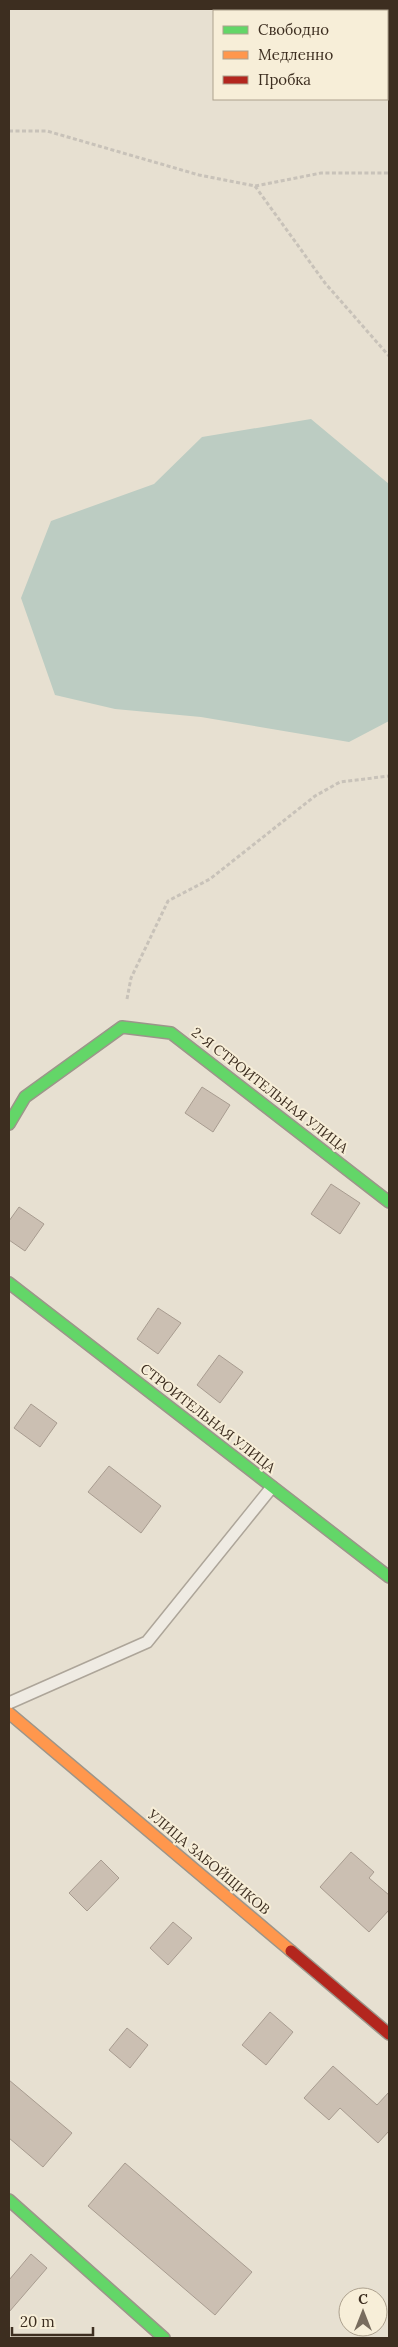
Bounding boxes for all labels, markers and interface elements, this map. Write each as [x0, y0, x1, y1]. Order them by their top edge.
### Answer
legend [213, 10, 388, 100]
text: Свободно [258, 20, 329, 39]
text: Медленно [258, 45, 333, 64]
text: Пробка [258, 70, 311, 89]
street label: 2-Я СТРОИТЕЛЬНАЯ УЛИЦА [188, 1023, 352, 1157]
street label: СТРОИТЕЛЬНАЯ УЛИЦА [137, 1360, 279, 1477]
street label: УЛИЦА ЗАБОЙЩИКОВ [143, 1805, 274, 1919]
north arrow [338, 2287, 388, 2337]
text: С [358, 2290, 368, 2308]
scale bar [12, 2304, 94, 2336]
text: 20 m [20, 2312, 55, 2331]

